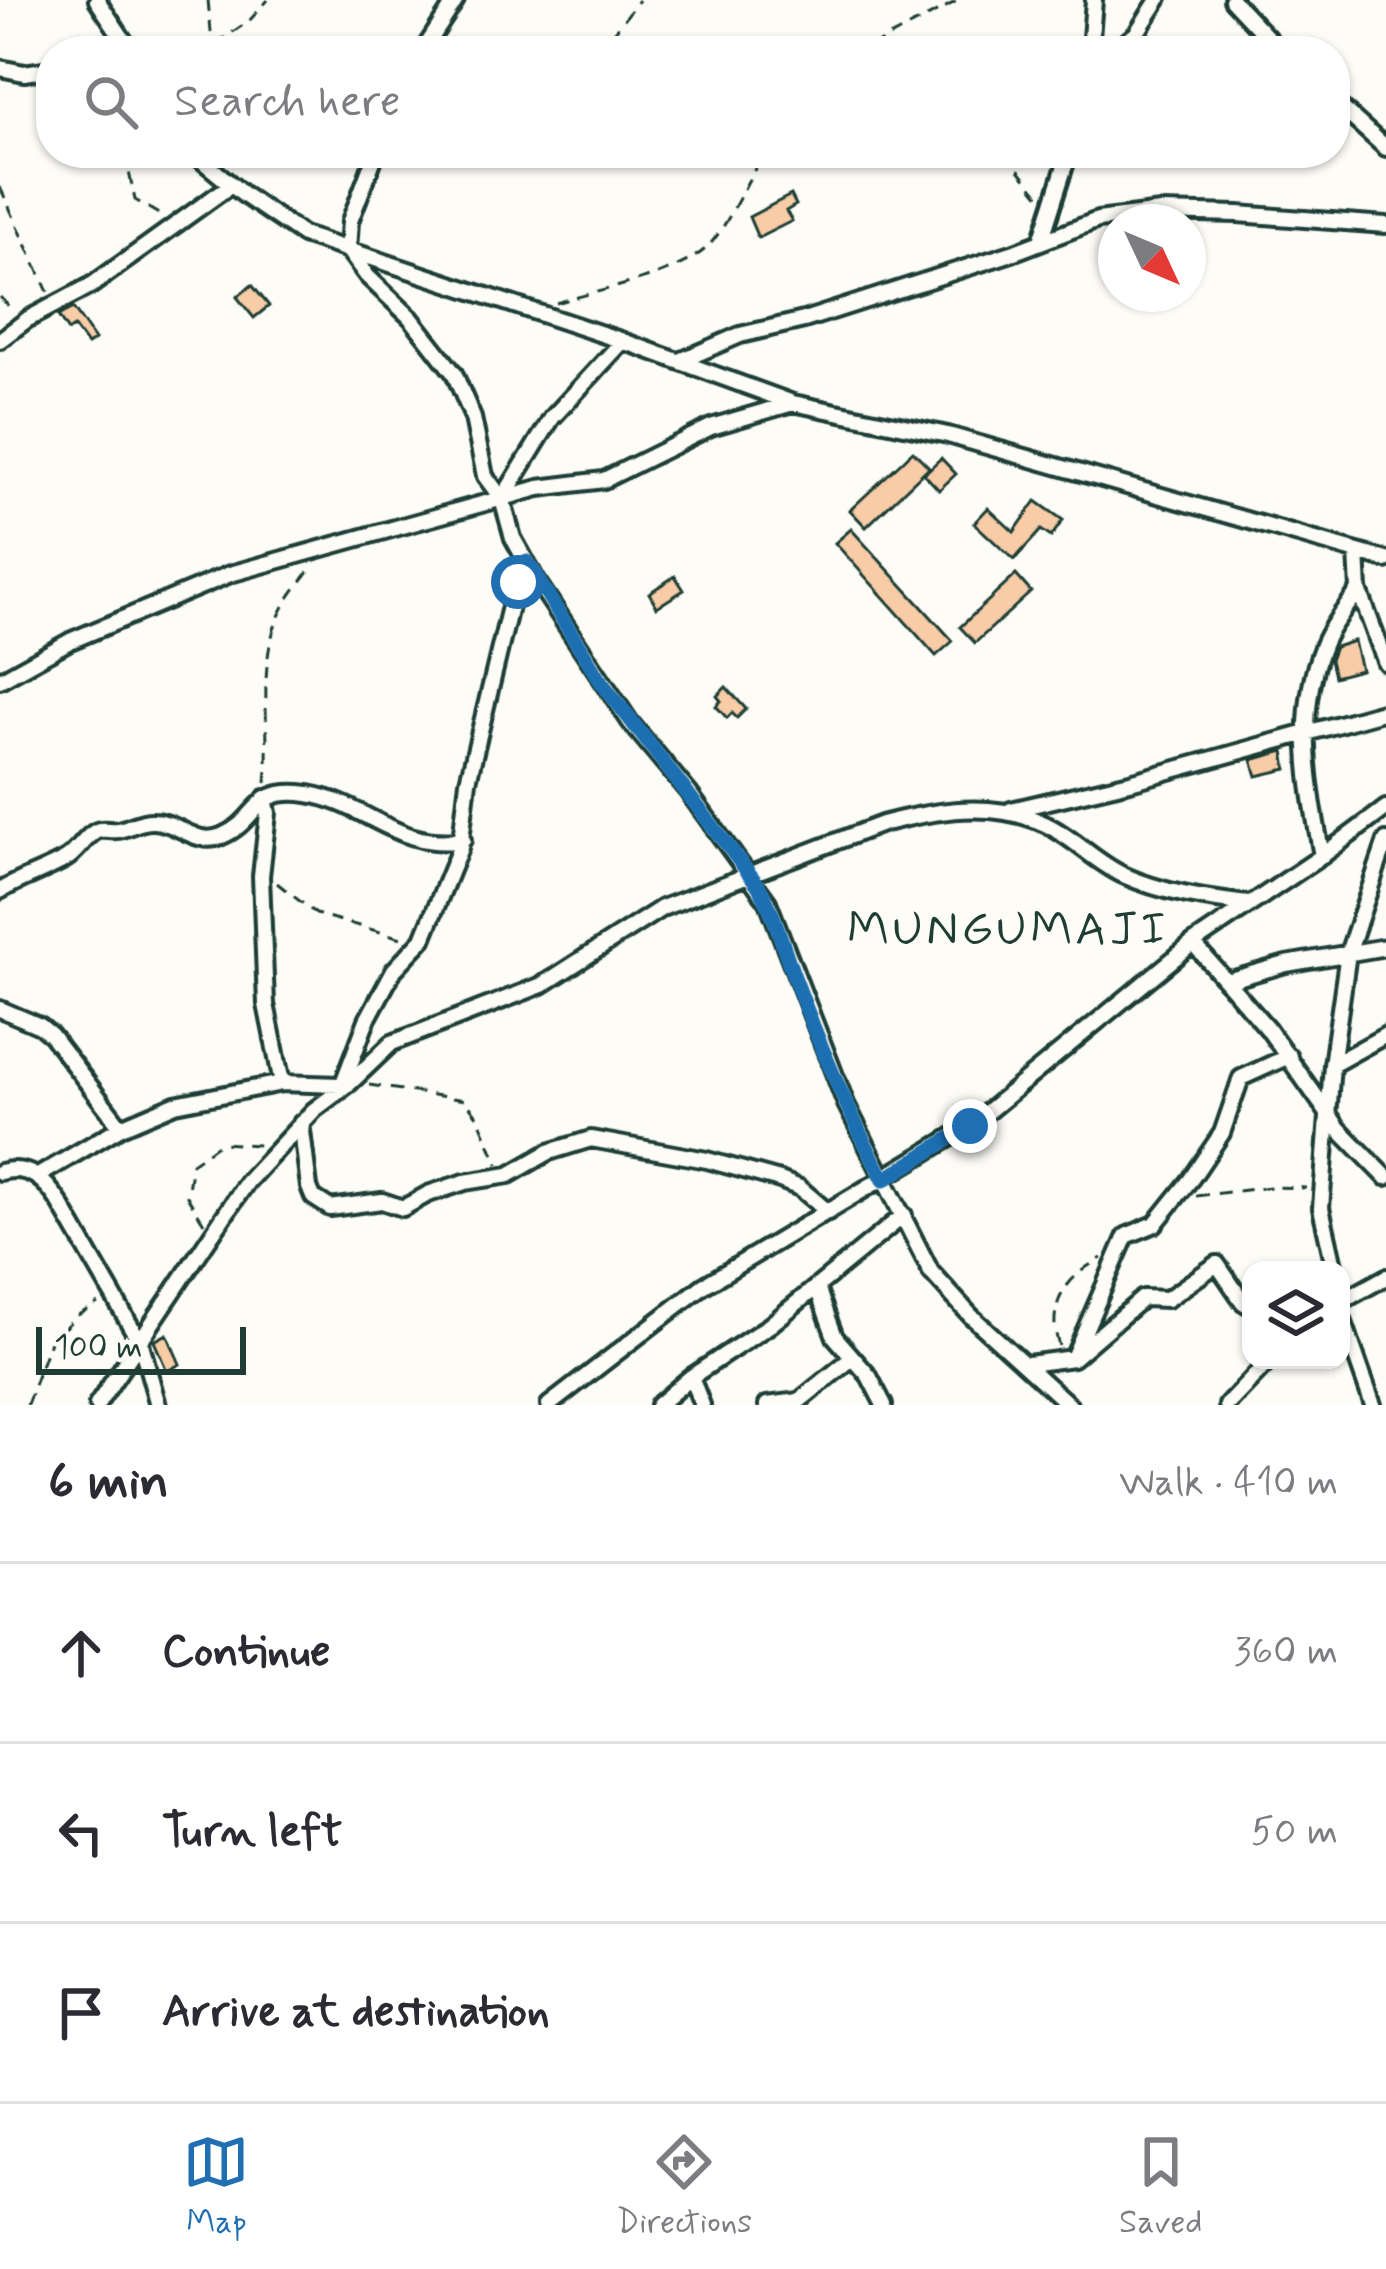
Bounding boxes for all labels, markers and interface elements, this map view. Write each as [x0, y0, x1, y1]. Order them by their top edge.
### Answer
search box [36, 36, 1350, 168]
icon: search [78, 69, 144, 135]
text: Search here [174, 73, 401, 132]
north arrow [1098, 204, 1206, 312]
route start [491, 555, 545, 609]
district label: MUNGUMAJI [847, 899, 1169, 962]
route end [943, 1099, 997, 1153]
map controls [1242, 1261, 1350, 1369]
button: layers [1242, 1261, 1350, 1369]
scale bar [36, 1321, 246, 1374]
text: 100 m [54, 1326, 143, 1370]
text: 6 min [48, 1450, 169, 1516]
text: Walk · 410 m [1119, 1458, 1338, 1509]
icon: ahead [48, 1620, 114, 1686]
text: Continue [162, 1623, 330, 1682]
text: 360 m [1234, 1627, 1338, 1678]
icon: left [48, 1800, 114, 1866]
text: Turn left [162, 1803, 342, 1862]
text: 50 m [1251, 1807, 1338, 1858]
icon: arrive [48, 1980, 114, 2046]
text: Arrive at destination [162, 1983, 550, 2042]
tab: Map [183, 2129, 249, 2245]
tab: Directions [616, 2129, 752, 2245]
tab: Saved [1119, 2129, 1203, 2245]

